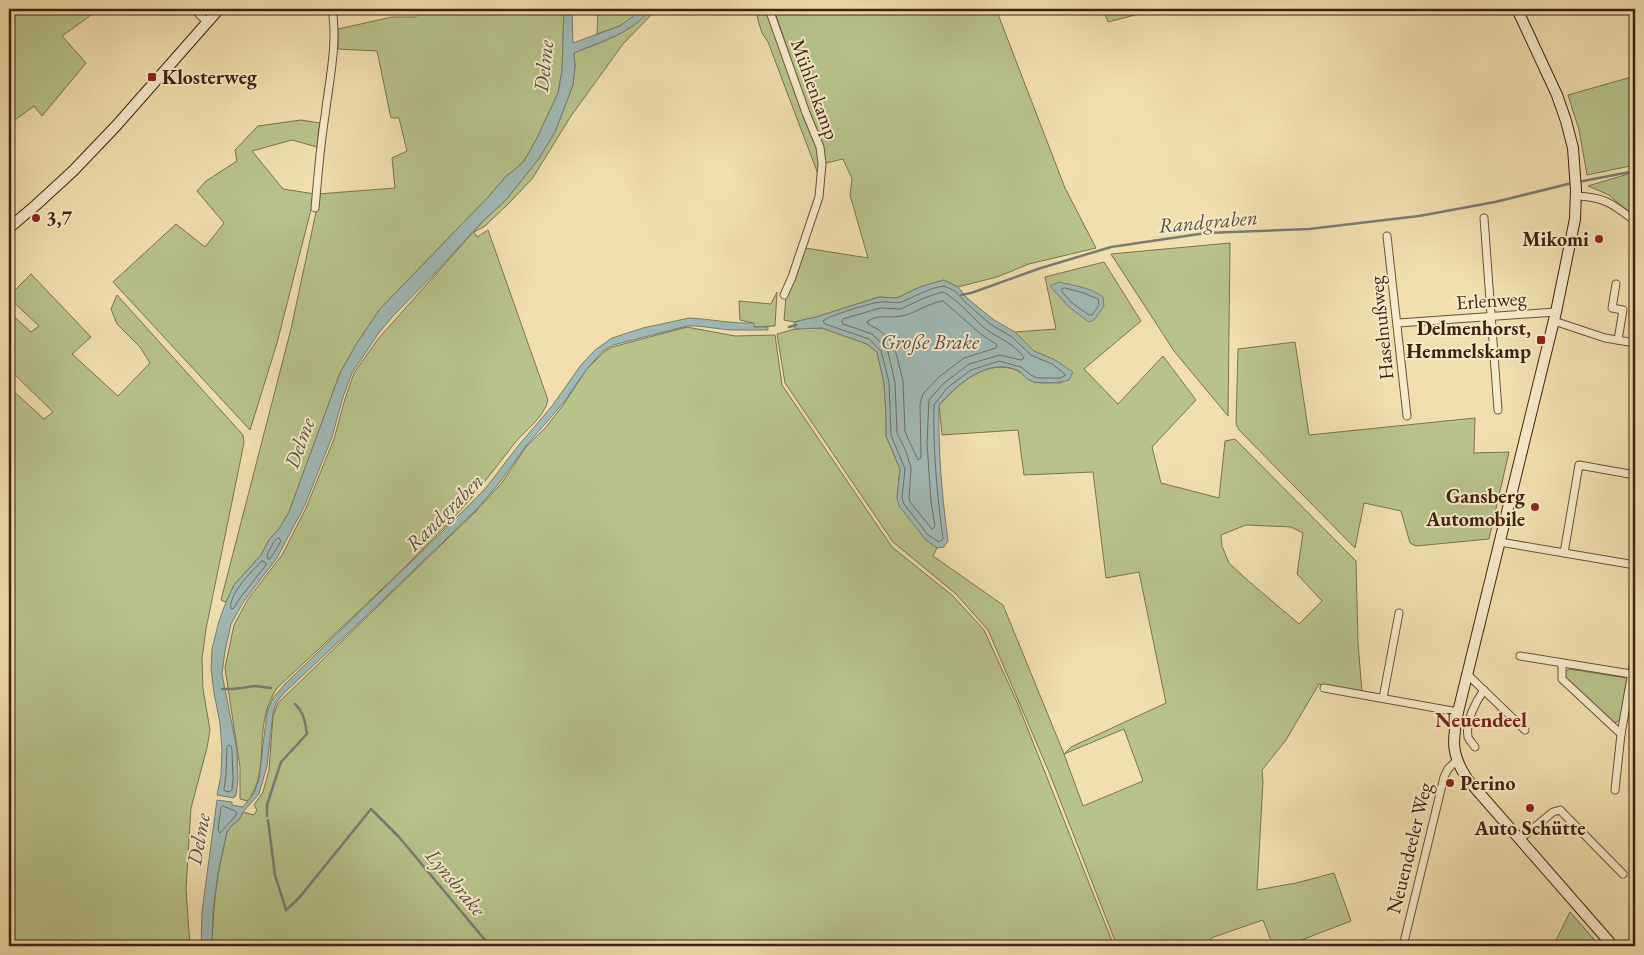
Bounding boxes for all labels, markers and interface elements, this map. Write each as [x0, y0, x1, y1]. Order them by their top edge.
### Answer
street label: Mühlenkamp [785, 35, 845, 143]
water label: Delme [527, 38, 559, 94]
place label: Klosterweg [162, 64, 258, 90]
marker: Klosterweg [146, 71, 158, 83]
water label: Randgraben [1157, 203, 1259, 239]
place label: 3,7 [46, 205, 73, 231]
marker: 3,7 [30, 212, 42, 224]
place label: Mikomi [1522, 226, 1589, 252]
marker: Mikomi [1593, 233, 1605, 245]
street label: Haselnußweg [1363, 275, 1399, 381]
street label: Erlenweg [1455, 285, 1527, 315]
place label: Delmenhorst, Hemmelskamp [1406, 315, 1531, 364]
water label: Große Brake [881, 328, 980, 355]
marker: Delmenhorst, Hemmelskamp [1535, 334, 1547, 346]
water label: Delme [277, 413, 321, 473]
water label: Randgraben [399, 467, 489, 557]
place label: Gansberg Automobile [1425, 483, 1526, 532]
marker: Gansberg Automobile [1529, 501, 1541, 513]
district label: Neuendeel [1435, 706, 1527, 733]
place label: Perino [1460, 770, 1515, 796]
marker: Perino [1444, 777, 1456, 789]
street label: Neuendeeler Weg [1380, 779, 1438, 916]
marker: Auto Schütte [1524, 802, 1536, 814]
water label: Delme [180, 810, 216, 868]
place label: Auto Schütte [1473, 815, 1586, 841]
water label: Lynsbrake [419, 842, 493, 922]

